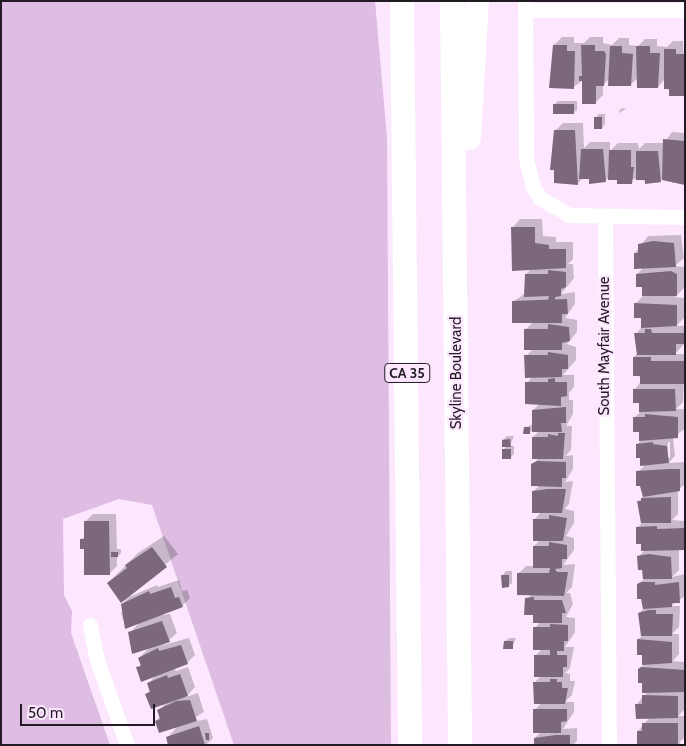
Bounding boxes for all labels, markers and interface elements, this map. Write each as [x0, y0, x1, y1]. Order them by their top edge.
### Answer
street label: South Mayfair Avenue [596, 277, 614, 415]
street label: Skyline Boulevard [448, 317, 466, 429]
road number: CA 35 [383, 362, 431, 384]
scale bar [22, 694, 158, 726]
text: 50 m [28, 704, 63, 722]

